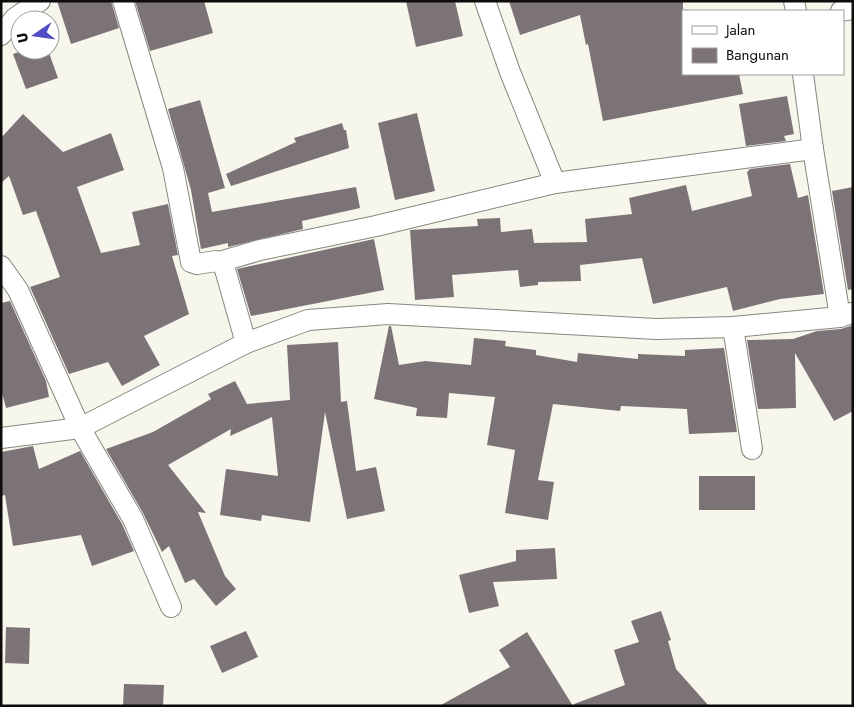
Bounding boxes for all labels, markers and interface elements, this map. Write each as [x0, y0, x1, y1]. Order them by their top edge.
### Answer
north arrow [10, 10, 60, 60]
legend [682, 10, 844, 75]
text: Jalan [724, 19, 755, 41]
text: U [11, 31, 33, 45]
text: Bangunan [726, 44, 789, 66]

